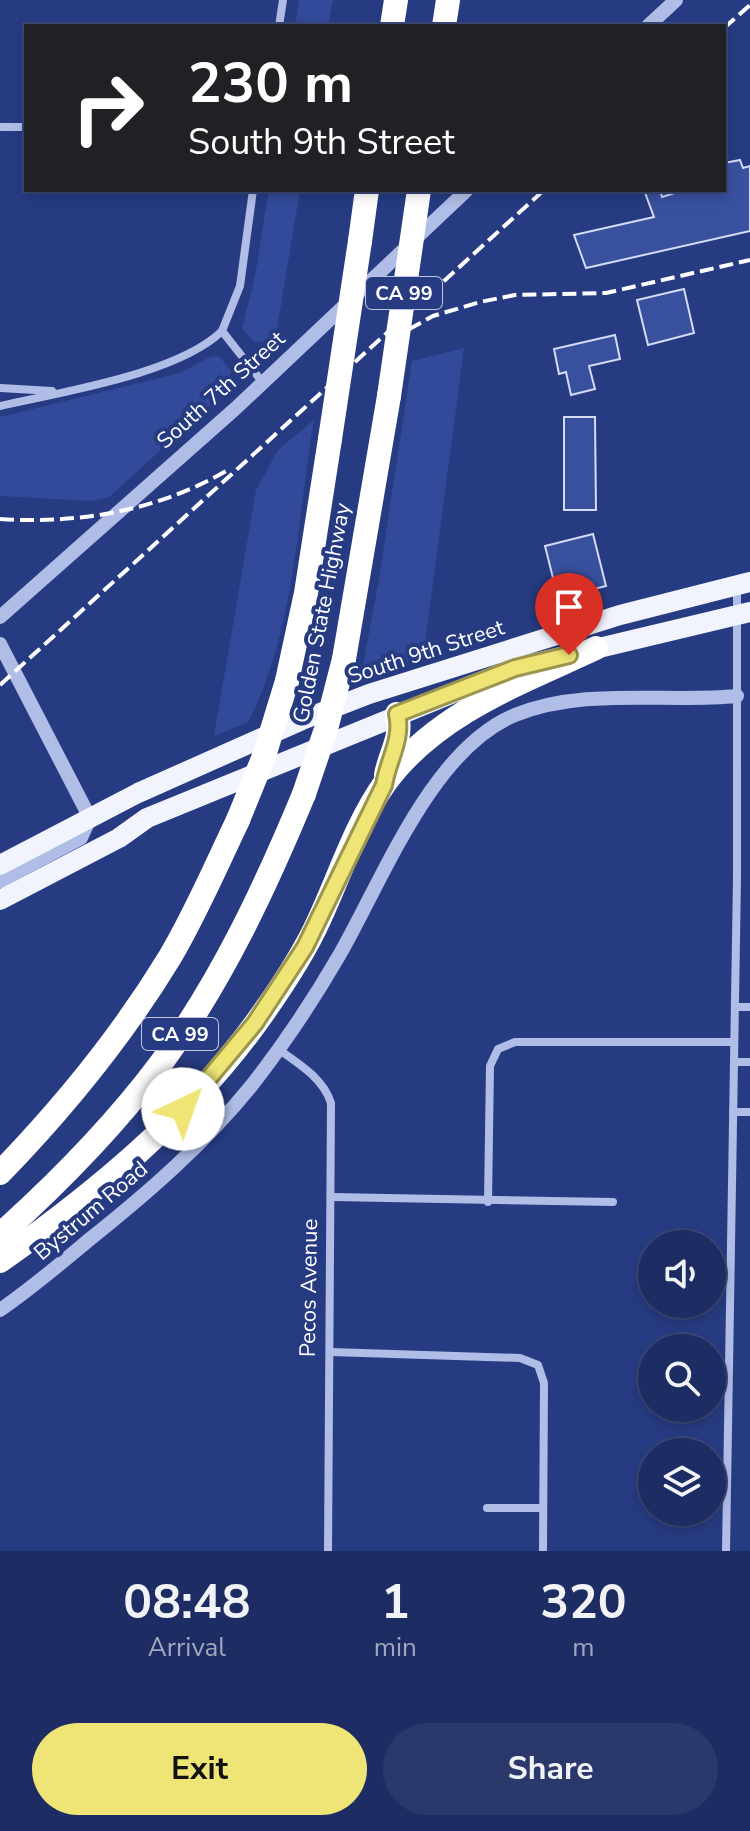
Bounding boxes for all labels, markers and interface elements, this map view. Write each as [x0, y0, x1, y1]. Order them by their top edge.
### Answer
text: 230 m [188, 45, 353, 122]
icon: right [56, 56, 160, 160]
text: South 9th Street [188, 118, 455, 167]
road number: CA 99 [366, 277, 442, 309]
street label: South 7th Street [150, 324, 292, 456]
street label: Golden State Highway [286, 500, 358, 725]
pin [535, 573, 603, 655]
icon: arrive [547, 585, 591, 629]
street label: South 9th Street [344, 612, 508, 691]
road number: CA 99 [142, 1018, 218, 1050]
position arrow [141, 1067, 225, 1151]
street label: Bystrum Road [28, 1155, 154, 1267]
street label: Pecos Avenue [293, 1219, 325, 1357]
map controls [638, 1230, 726, 1526]
button: sound [638, 1230, 726, 1318]
button: search [638, 1334, 726, 1422]
button: layers [638, 1438, 726, 1526]
text: 08:48 [123, 1569, 250, 1635]
text: 1 [381, 1569, 410, 1635]
text: 320 [540, 1569, 627, 1635]
text: Arrival [148, 1630, 226, 1665]
text: min [374, 1630, 417, 1665]
text: m [572, 1630, 595, 1665]
button: Exit [32, 1723, 367, 1815]
button: Share [383, 1723, 718, 1815]

